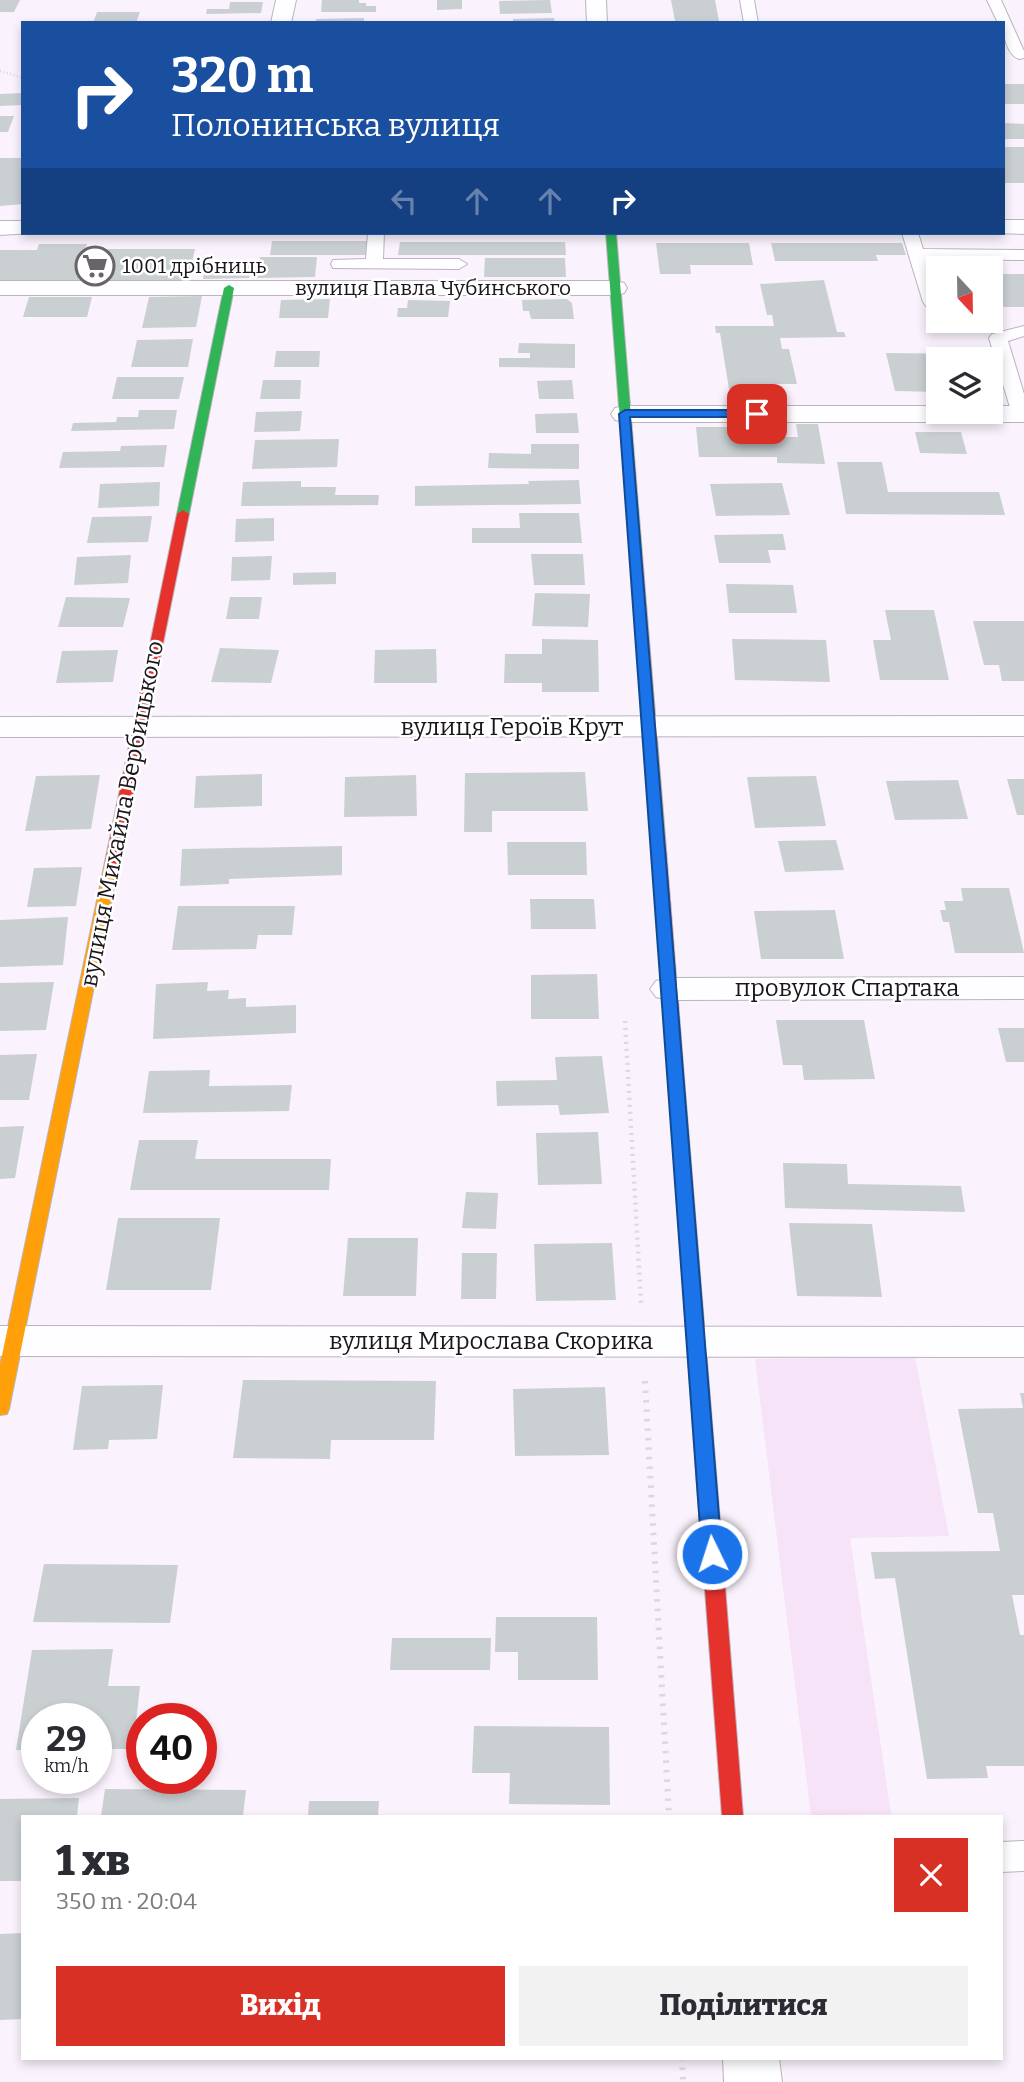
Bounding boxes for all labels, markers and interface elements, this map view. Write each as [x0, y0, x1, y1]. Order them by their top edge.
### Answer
text: 320 m [171, 46, 314, 105]
icon: right [56, 49, 147, 140]
text: Полонинська вулиця [171, 106, 500, 144]
icon: left [385, 182, 423, 220]
icon: ahead [458, 182, 496, 220]
icon: ahead [531, 182, 569, 220]
icon: right [604, 182, 642, 220]
supermarket icon: 1001 дрібниць [74, 245, 116, 287]
place label: 1001 дрібниць [122, 253, 266, 279]
north arrow [926, 256, 1003, 332]
map controls [926, 256, 1003, 424]
street label: вулиця Павла Чубинського [295, 275, 571, 301]
button: layers [926, 347, 1003, 424]
pin [727, 384, 787, 444]
icon: arrive [738, 395, 776, 433]
street label: вулиця Михайла Вербицького [75, 639, 169, 989]
street label: вулиця Героїв Крут [401, 713, 623, 741]
street label: провулок Спартака [735, 974, 959, 1002]
street label: вулиця Мирослава Скорика [329, 1327, 653, 1355]
position arrow [675, 1517, 749, 1591]
speed limit sign: 40 [126, 1703, 217, 1794]
text: 29 [46, 1718, 87, 1760]
text: km/h [44, 1755, 89, 1777]
text: 1 хв [56, 1836, 130, 1886]
button: close [894, 1838, 968, 1912]
text: 350 m · 20:04 [56, 1887, 197, 1915]
button: Вихід [56, 1966, 505, 2046]
button: Поділитися [519, 1966, 968, 2046]

